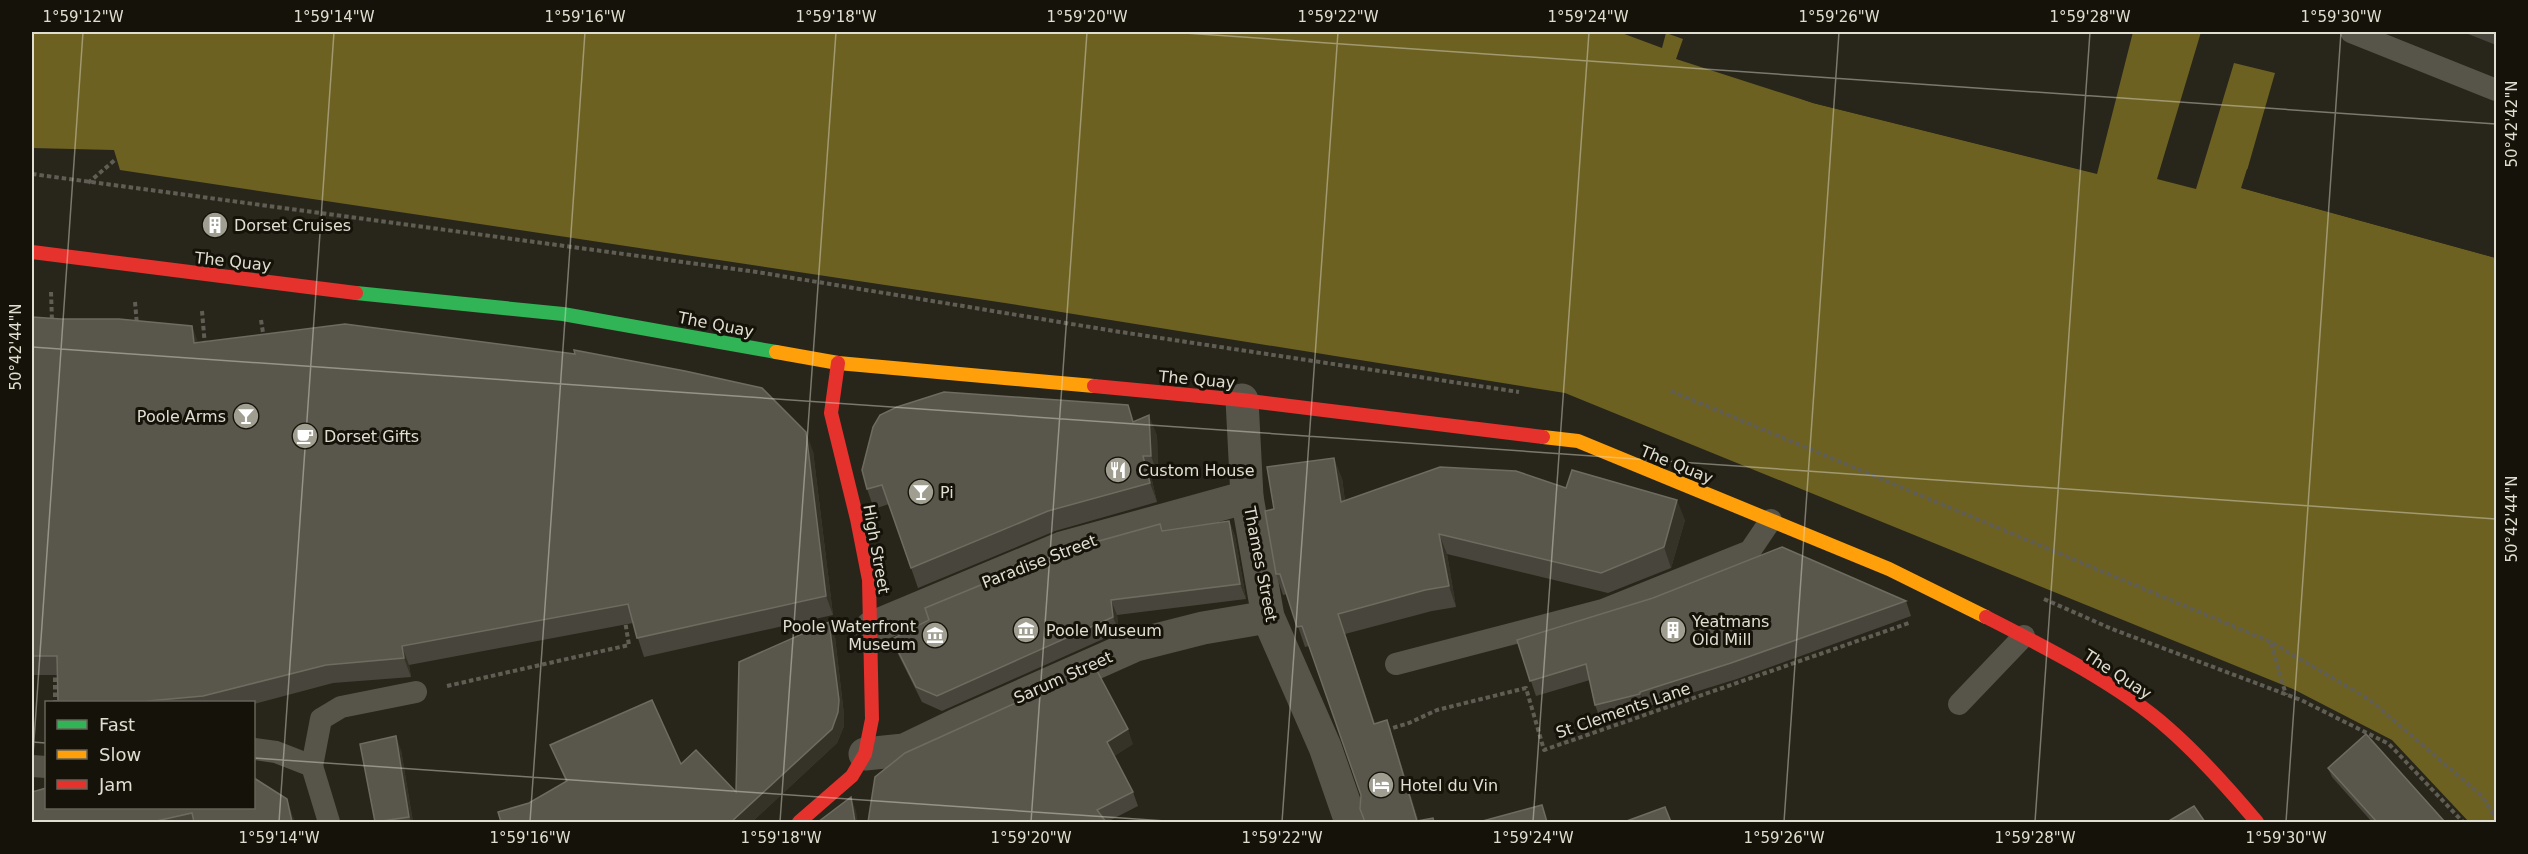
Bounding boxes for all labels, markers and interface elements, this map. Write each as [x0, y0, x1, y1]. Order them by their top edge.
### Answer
text: 1°59'12"W [42, 8, 124, 26]
text: 1°59'14"W [293, 8, 375, 26]
text: 1°59'16"W [544, 8, 626, 26]
text: 1°59'18"W [795, 8, 877, 26]
text: 1°59'20"W [1046, 8, 1128, 26]
text: 1°59'22"W [1297, 8, 1379, 26]
text: 1°59'24"W [1547, 8, 1629, 26]
text: 1°59'26"W [1798, 8, 1880, 26]
text: 1°59'28"W [2049, 8, 2131, 26]
text: 1°59'30"W [2300, 8, 2382, 26]
text: 50°42'42"N [2503, 80, 2521, 168]
building icon: Dorset Cruises [200, 210, 230, 240]
place label: Dorset Cruises [234, 216, 351, 235]
street label: The Quay [193, 248, 272, 275]
text: 50°42'44"N [7, 303, 25, 391]
street label: The Quay [675, 308, 755, 341]
street label: The Quay [1157, 367, 1236, 392]
bar icon: Poole Arms [231, 401, 261, 431]
place label: Poole Arms [137, 407, 226, 426]
cafe icon: Dorset Gifts [290, 421, 320, 451]
place label: Dorset Gifts [324, 427, 419, 446]
street label: The Quay [1637, 441, 1716, 488]
restaurant icon: Custom House [1103, 455, 1133, 485]
place label: Custom House [1138, 461, 1255, 480]
text: 50°42'44"N [2503, 475, 2521, 563]
bar icon: Pi [906, 477, 936, 507]
place label: Pi [940, 483, 954, 502]
street label: High Street [859, 503, 894, 595]
street label: Thames Street [1240, 504, 1281, 623]
street label: Paradise Street [979, 531, 1099, 592]
place label: Yeatmans Old Mill [1691, 612, 1769, 649]
museum icon: Poole Museum [1011, 615, 1041, 645]
building icon: Yeatmans Old Mill [1658, 615, 1688, 645]
place label: Poole Waterfront Museum [783, 617, 916, 654]
museum icon: Poole Waterfront Museum [920, 620, 950, 650]
place label: Poole Museum [1046, 621, 1162, 640]
street label: The Quay [2079, 645, 2155, 703]
street label: Sarum Street [1011, 647, 1115, 708]
street label: St Clements Lane [1553, 679, 1693, 742]
legend [45, 701, 255, 809]
text: Fast [99, 714, 135, 735]
text: Slow [99, 744, 141, 765]
hotel icon: Hotel du Vin [1366, 770, 1396, 800]
text: Jam [98, 774, 133, 795]
place label: Hotel du Vin [1400, 776, 1498, 795]
text: 1°59'14"W [238, 829, 320, 847]
text: 1°59'16"W [489, 829, 571, 847]
text: 1°59'18"W [740, 829, 822, 847]
text: 1°59'20"W [990, 829, 1072, 847]
text: 1°59'22"W [1241, 829, 1323, 847]
text: 1°59'24"W [1492, 829, 1574, 847]
text: 1°59'26"W [1743, 829, 1825, 847]
text: 1°59'28"W [1994, 829, 2076, 847]
text: 1°59'30"W [2245, 829, 2327, 847]

